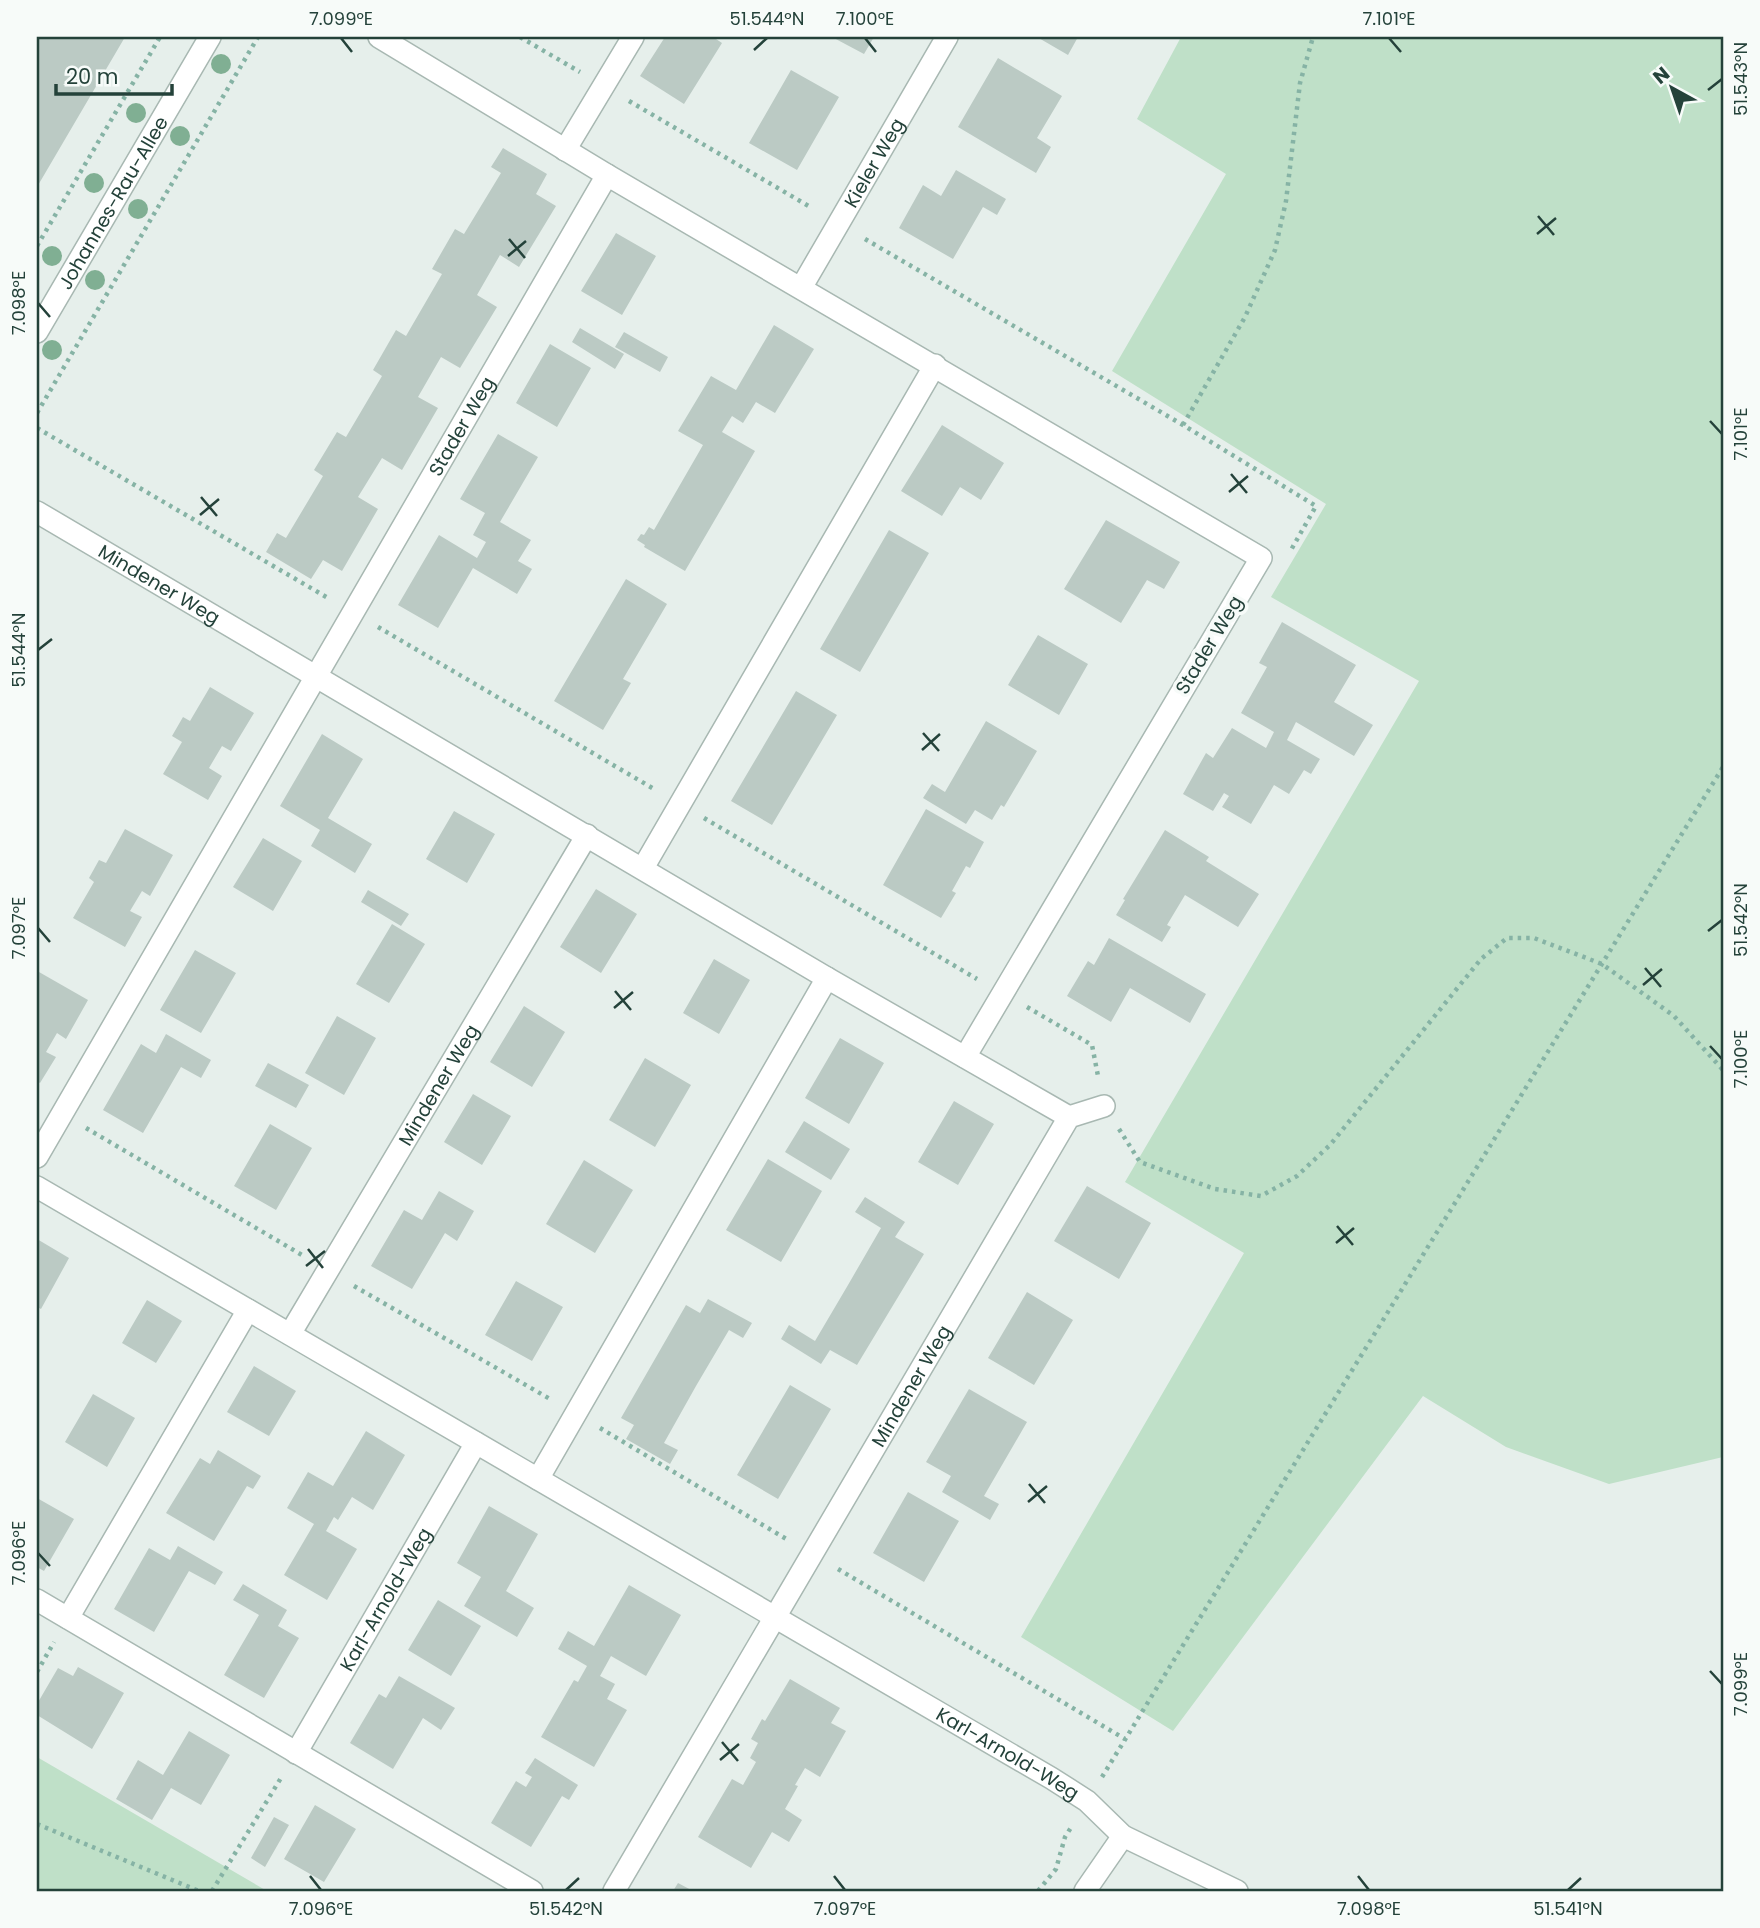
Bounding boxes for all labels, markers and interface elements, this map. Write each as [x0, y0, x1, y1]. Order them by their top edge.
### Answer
text: 7.099°E [309, 6, 373, 31]
text: 51.544°N [730, 6, 804, 31]
text: 7.100°E [836, 6, 894, 31]
text: 7.101°E [1362, 6, 1416, 31]
text: 51.543°N [1728, 42, 1753, 116]
scale bar [56, 52, 172, 96]
north arrow [1638, 52, 1708, 122]
text: N [1647, 60, 1676, 90]
text: 20 m [66, 62, 119, 91]
street label: Johannes-Rau-Allee [51, 111, 174, 294]
street label: Kieler Weg [837, 113, 911, 213]
text: 7.098°E [6, 271, 31, 335]
street label: Stader Weg [422, 371, 501, 481]
text: 7.101°E [1728, 407, 1753, 461]
street label: Mindener Weg [93, 538, 225, 631]
street label: Stader Weg [1169, 591, 1249, 699]
text: 51.544°N [6, 613, 31, 687]
text: 51.542°N [1728, 883, 1753, 957]
text: 7.097°E [6, 897, 31, 959]
street label: Mindener Weg [392, 1019, 485, 1151]
text: 7.100°E [1728, 1030, 1753, 1088]
street label: Mindener Weg [865, 1320, 957, 1452]
text: 7.096°E [6, 1521, 31, 1585]
street label: Karl-Arnold-Weg [333, 1522, 438, 1676]
text: 7.099°E [1728, 1652, 1753, 1716]
street label: Karl-Arnold-Weg [931, 1701, 1085, 1806]
text: 7.096°E [289, 1896, 353, 1921]
text: 51.542°N [529, 1896, 603, 1921]
text: 7.097°E [814, 1896, 876, 1921]
text: 7.098°E [1337, 1896, 1401, 1921]
text: 51.541°N [1533, 1896, 1603, 1921]

